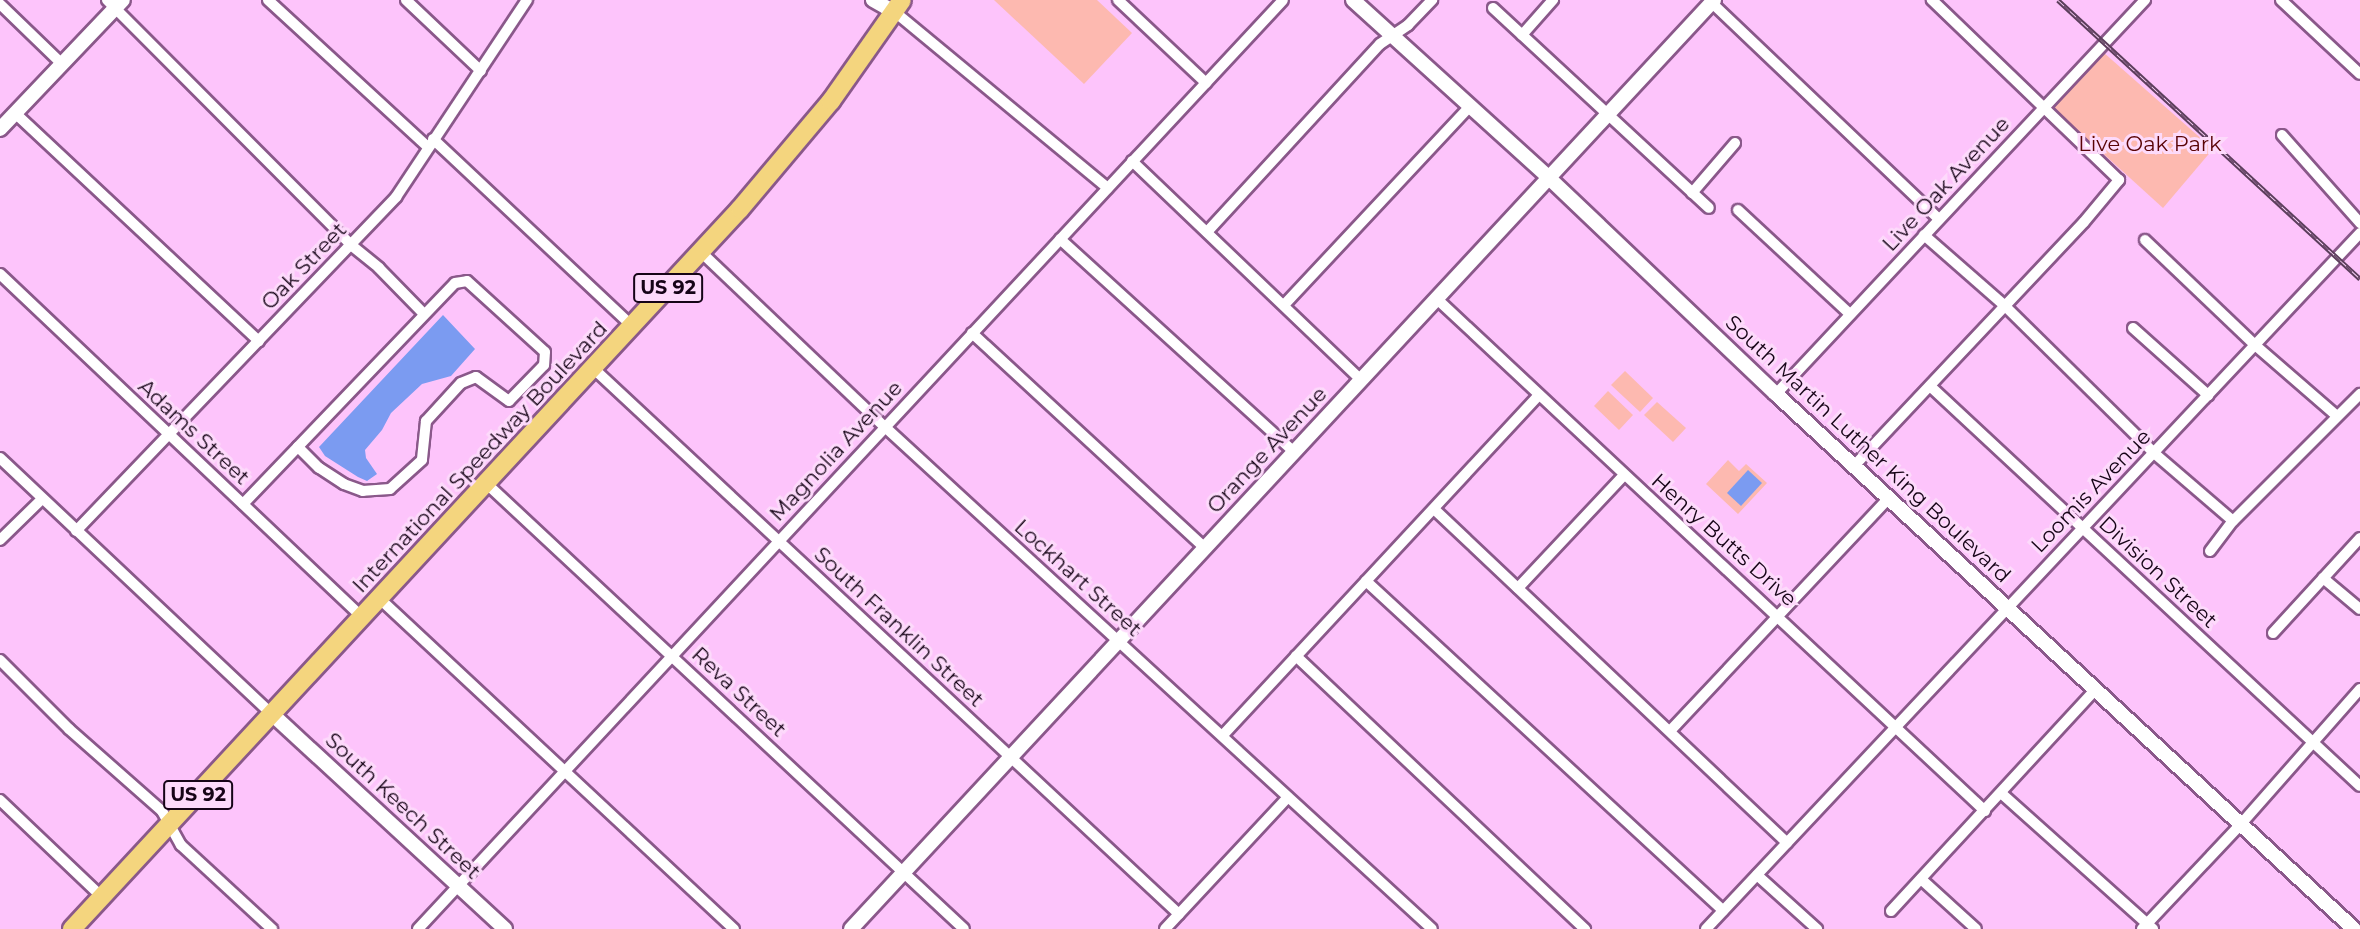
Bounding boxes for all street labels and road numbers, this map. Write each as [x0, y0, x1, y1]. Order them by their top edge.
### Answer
street label: Live Oak Avenue [1877, 112, 2015, 256]
street label: Oak Street [256, 217, 352, 315]
road number: US 92 [633, 272, 703, 304]
street label: South Martin Luther King Boulevard [1720, 310, 2016, 588]
street label: International Speedway Boulevard [347, 316, 613, 598]
street label: Adams Street [133, 374, 255, 490]
street label: Magnolia Avenue [765, 376, 907, 526]
street label: Orange Avenue [1202, 382, 1332, 518]
street label: Loomis Avenue [2026, 424, 2156, 558]
street label: Henry Butts Drive [1646, 468, 1802, 612]
street label: Division Street [2094, 511, 2222, 633]
street label: Lockhart Street [1009, 514, 1147, 642]
street label: South Franklin Street [809, 542, 989, 712]
street label: Reva Street [687, 642, 791, 742]
street label: South Keech Street [320, 728, 486, 884]
road number: US 92 [163, 780, 233, 810]

